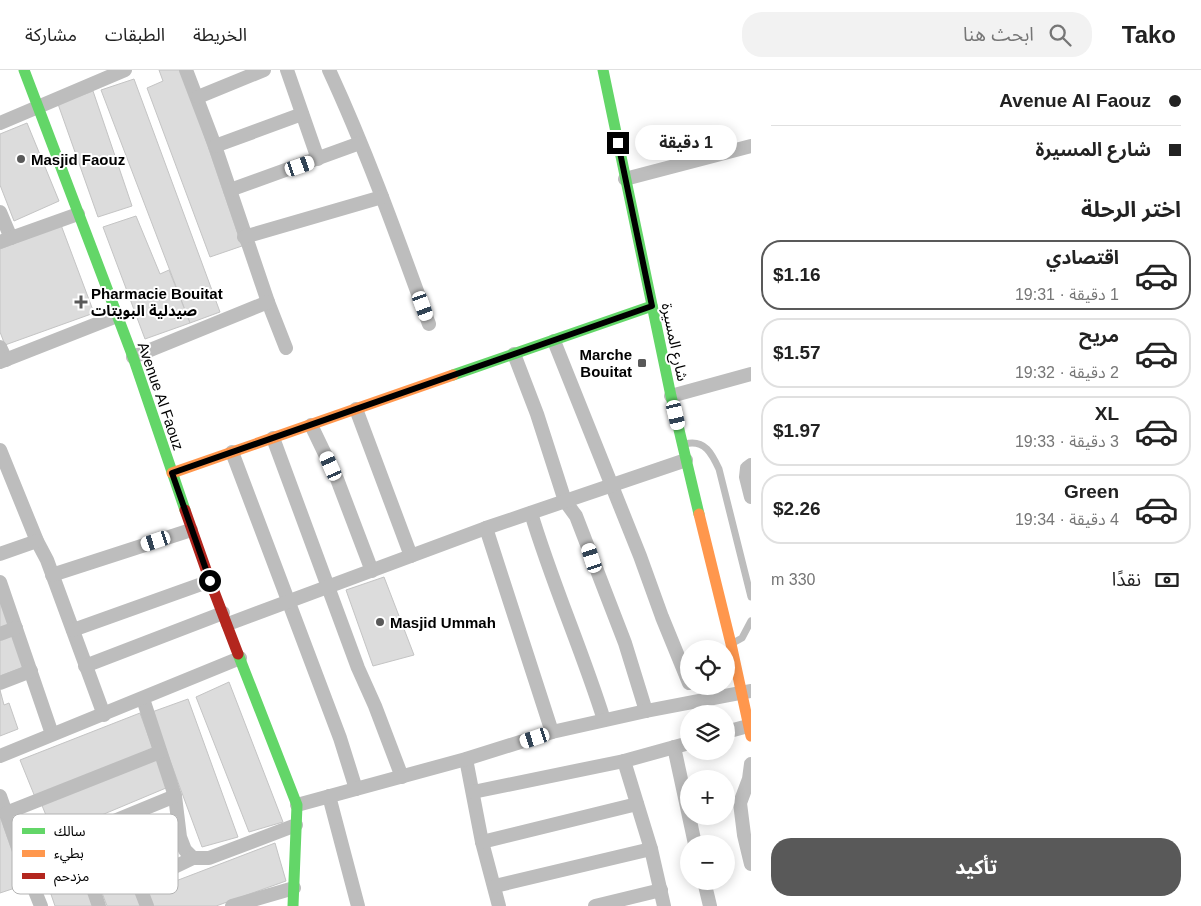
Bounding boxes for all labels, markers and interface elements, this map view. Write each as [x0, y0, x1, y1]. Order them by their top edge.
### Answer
search box [742, 12, 1092, 57]
icon: search [1046, 21, 1074, 49]
text: Tako [1122, 21, 1176, 48]
text: ابحث هنا [963, 24, 1034, 45]
text: مشاركة [25, 25, 77, 45]
text: الطبقات [105, 25, 165, 45]
text: الخريطة [193, 25, 247, 45]
text: Avenue Al Faouz [999, 90, 1151, 111]
callout: 1 دقيقة [636, 126, 738, 160]
route end [607, 132, 629, 154]
text: 1 دقيقة [659, 134, 713, 151]
text: شارع المسيرة [1036, 139, 1151, 160]
place label: Masjid Faouz [31, 151, 125, 168]
marker: Masjid Faouz [15, 153, 27, 165]
car [283, 154, 316, 178]
text: اختر الرحلة [1081, 197, 1181, 222]
text: اقتصادي [1046, 247, 1119, 268]
icon: car [1134, 253, 1179, 298]
text: $1.16 [773, 264, 821, 285]
place label: Pharmacie Bouitat صيدلية البويتات [91, 285, 223, 320]
text: 1 دقيقة · 19:31 [1015, 286, 1119, 303]
car [410, 289, 435, 323]
marker: Pharmacie Bouitat صيدلية البويتات [75, 296, 87, 308]
street label: شارع المسيرة [655, 301, 692, 384]
text: مريح [1079, 325, 1119, 346]
icon: car [1134, 331, 1179, 376]
street label: Avenue Al Faouz [135, 340, 187, 452]
text: $1.57 [773, 342, 821, 363]
place label: Marche Bouitat [579, 346, 632, 380]
marker: Marche Bouitat [636, 357, 648, 369]
text: 2 دقيقة · 19:32 [1015, 364, 1119, 381]
car [665, 399, 686, 431]
text: XL [1095, 403, 1119, 424]
icon: car [1134, 409, 1179, 454]
text: $1.97 [773, 420, 821, 441]
text: 3 دقيقة · 19:33 [1015, 433, 1119, 450]
car [318, 449, 343, 483]
text: Green [1064, 481, 1119, 502]
icon: car [1134, 487, 1179, 532]
text: $2.26 [773, 498, 821, 519]
text: 4 دقيقة · 19:34 [1015, 511, 1119, 528]
car [139, 529, 172, 553]
car [580, 541, 603, 575]
icon: cash [1153, 566, 1181, 594]
text: نقدًا [1112, 569, 1141, 590]
route start [199, 570, 221, 592]
text: 330 m [771, 571, 815, 588]
place label: Masjid Ummah [390, 614, 496, 631]
marker: Masjid Ummah [374, 616, 386, 628]
map controls [680, 640, 735, 890]
button: locate [680, 640, 735, 695]
button: layers [680, 705, 735, 760]
car [518, 726, 551, 750]
button: + [680, 770, 735, 825]
legend [12, 814, 178, 894]
text: سالك [54, 823, 86, 839]
button: − [680, 835, 735, 890]
button: تأكيد [771, 838, 1181, 896]
text: بطيء [54, 845, 84, 864]
text: مزدحم [54, 868, 89, 887]

